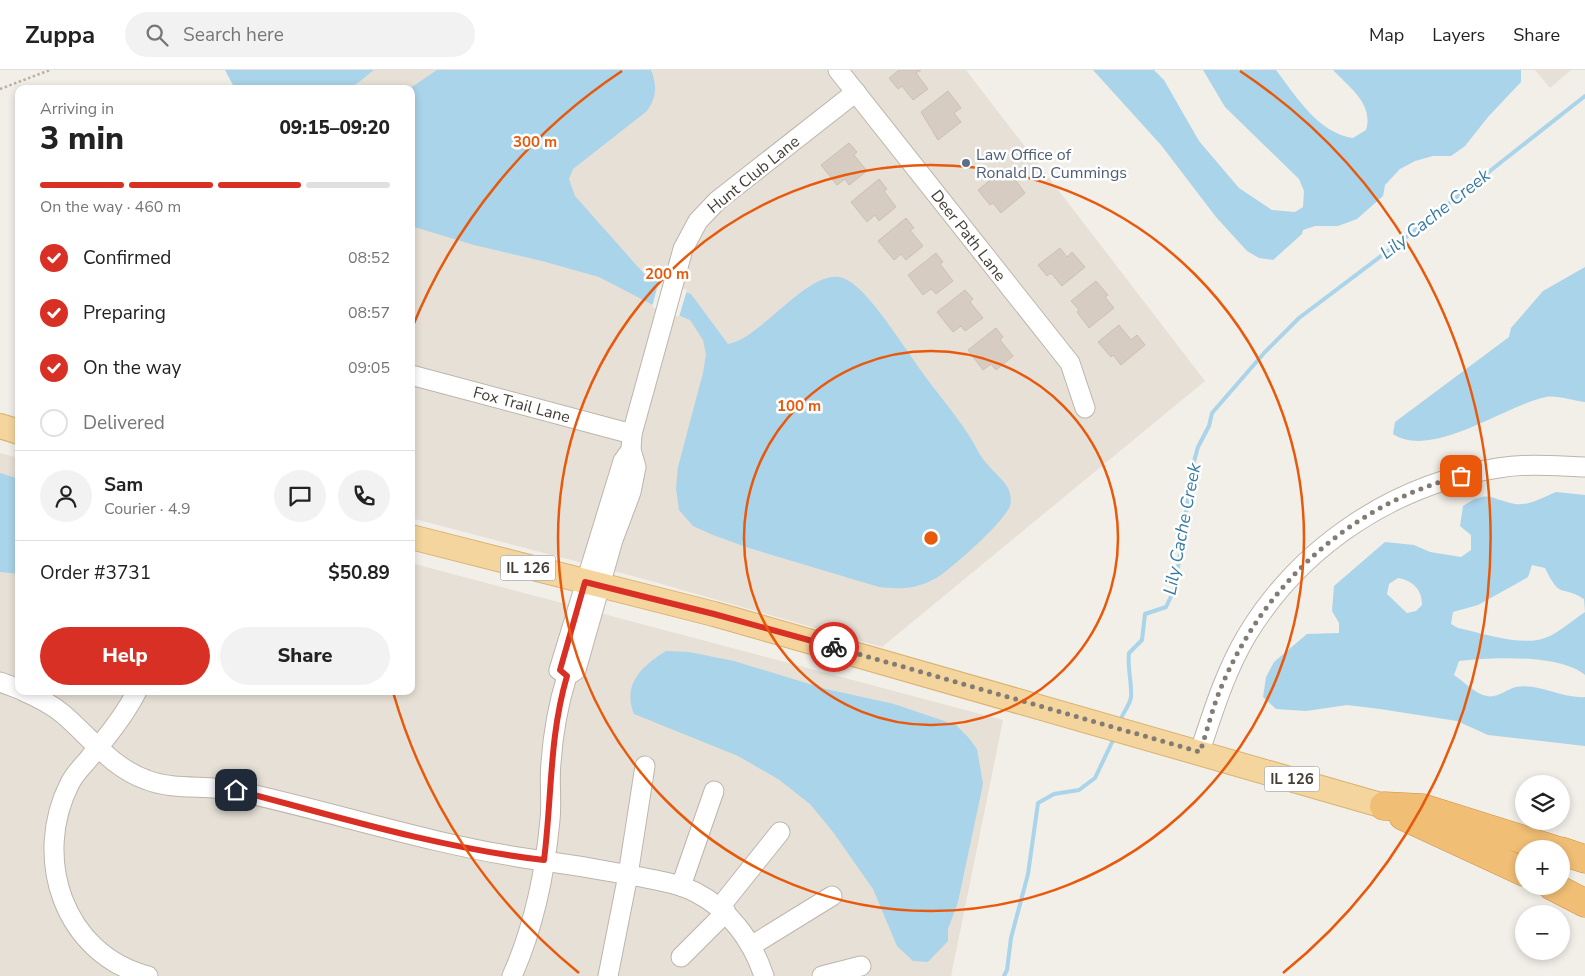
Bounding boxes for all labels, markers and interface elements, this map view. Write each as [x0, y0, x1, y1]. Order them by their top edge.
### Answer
search box [125, 12, 475, 57]
text: Zuppa [25, 19, 95, 51]
icon: search [143, 21, 171, 49]
text: Search here [183, 22, 284, 48]
text: Map [1369, 23, 1404, 47]
text: Layers [1432, 23, 1485, 47]
text: Share [1513, 23, 1560, 47]
text: Arriving in [40, 98, 114, 120]
text: 09:15–09:20 [279, 115, 390, 141]
text: 3 min [40, 117, 124, 160]
street label: Hunt Club Lane [703, 131, 804, 219]
text: 300 m [513, 132, 557, 152]
place label: Law Office of Ronald D. Cummings [976, 144, 1127, 184]
marker: Law Office of Ronald D. Cummings [960, 157, 972, 169]
water label: Lily Cache Creek [1375, 163, 1496, 265]
street label: Deer Path Lane [926, 185, 1011, 286]
text: On the way · 460 m [40, 196, 181, 218]
icon: check [40, 244, 68, 272]
text: Confirmed [83, 245, 171, 271]
text: 08:52 [348, 247, 390, 269]
text: 200 m [645, 264, 689, 284]
icon: check [40, 299, 68, 327]
text: Preparing [83, 300, 166, 326]
text: 08:57 [348, 302, 390, 324]
icon: check [40, 354, 68, 382]
text: On the way [83, 355, 181, 381]
text: 09:05 [348, 357, 390, 379]
street label: Fox Trail Lane [471, 381, 573, 428]
text: 100 m [777, 396, 821, 416]
text: Delivered [83, 410, 165, 436]
pin [1440, 455, 1482, 497]
water label: Lily Cache Creek [1157, 460, 1207, 597]
icon: bag [1447, 462, 1475, 490]
button: person [40, 470, 92, 522]
button: chat [274, 470, 326, 522]
button: phone [338, 470, 390, 522]
text: Sam [104, 472, 143, 498]
text: Courier · 4.9 [104, 498, 190, 520]
centre of rings [922, 529, 940, 547]
road number: IL 126 [500, 556, 556, 580]
text: Order #3731 [40, 560, 151, 586]
text: $50.89 [328, 560, 390, 586]
courier [809, 622, 859, 672]
button: Help [40, 627, 210, 685]
button: Share [220, 627, 390, 685]
icon: bike [820, 633, 848, 661]
road number: IL 126 [1264, 766, 1320, 792]
pin [215, 769, 257, 811]
map controls [1515, 775, 1570, 960]
button: layers [1515, 775, 1570, 830]
icon: home [222, 776, 250, 804]
button: + [1515, 840, 1570, 895]
button: − [1515, 905, 1570, 960]

